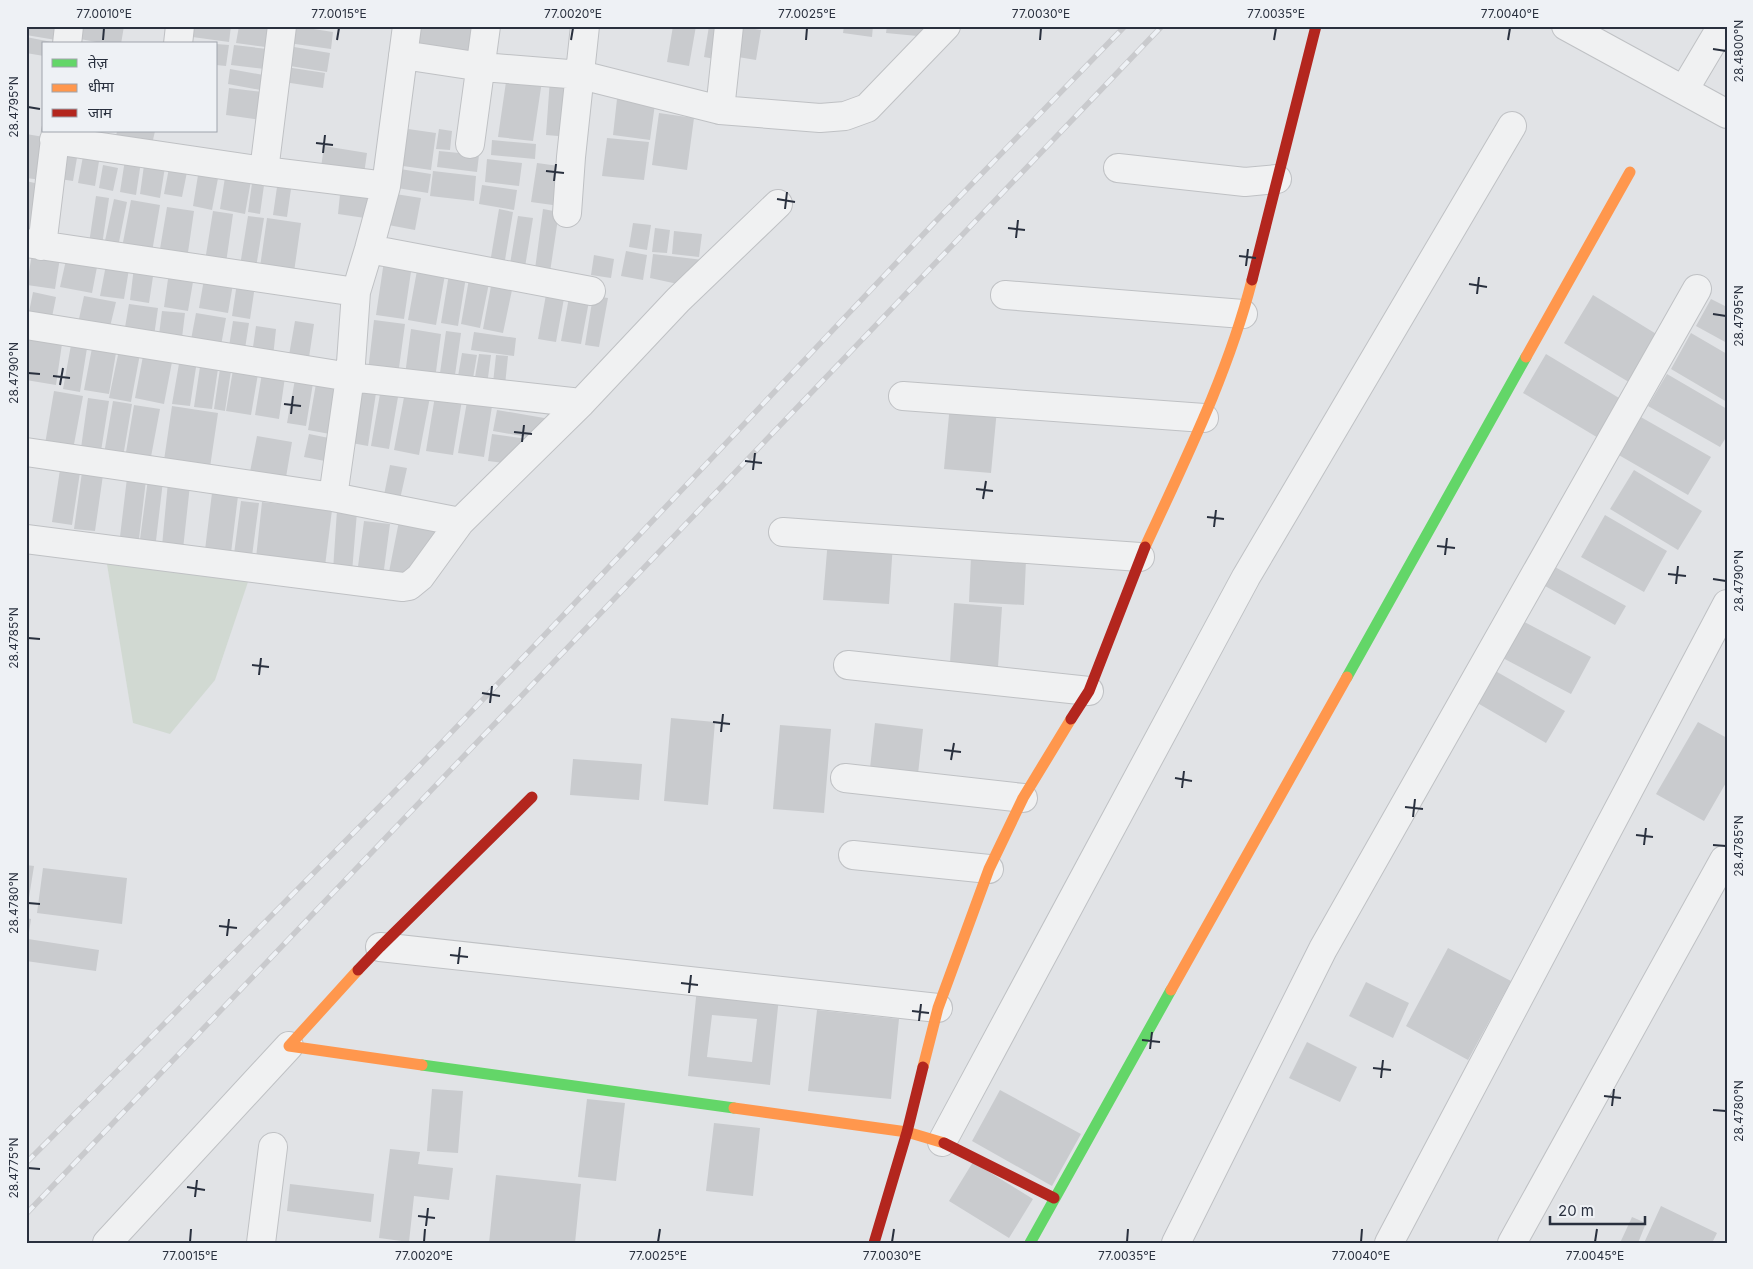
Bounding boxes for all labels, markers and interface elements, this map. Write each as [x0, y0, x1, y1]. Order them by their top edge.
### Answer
text: 77.0010°E [76, 6, 132, 21]
text: 77.0015°E [311, 6, 367, 21]
text: 77.0020°E [544, 6, 602, 21]
text: 77.0025°E [778, 6, 836, 21]
text: 77.0030°E [1012, 6, 1070, 21]
text: 77.0035°E [1247, 6, 1305, 21]
text: 77.0040°E [1481, 6, 1539, 21]
text: 28.4800°N [1731, 20, 1746, 82]
legend [42, 42, 218, 132]
text: तेज़ [88, 53, 109, 72]
text: 28.4795°N [6, 76, 21, 138]
text: धीमा [88, 77, 115, 96]
text: जाम [88, 103, 113, 122]
text: 28.4795°N [1731, 285, 1746, 347]
text: 28.4790°N [6, 342, 21, 404]
text: 28.4790°N [1731, 550, 1746, 612]
text: 28.4785°N [6, 607, 21, 669]
text: 28.4785°N [1731, 815, 1746, 877]
text: 28.4780°N [6, 872, 21, 934]
text: 28.4780°N [1731, 1080, 1746, 1142]
text: 28.4775°N [6, 1137, 21, 1199]
scale bar [1550, 1194, 1646, 1226]
text: 20 m [1558, 1201, 1594, 1220]
text: 77.0015°E [162, 1248, 218, 1263]
text: 77.0020°E [395, 1248, 453, 1263]
text: 77.0025°E [629, 1248, 687, 1263]
text: 77.0030°E [863, 1248, 921, 1263]
text: 77.0035°E [1098, 1248, 1156, 1263]
text: 77.0040°E [1332, 1248, 1390, 1263]
text: 77.0045°E [1566, 1248, 1624, 1263]

